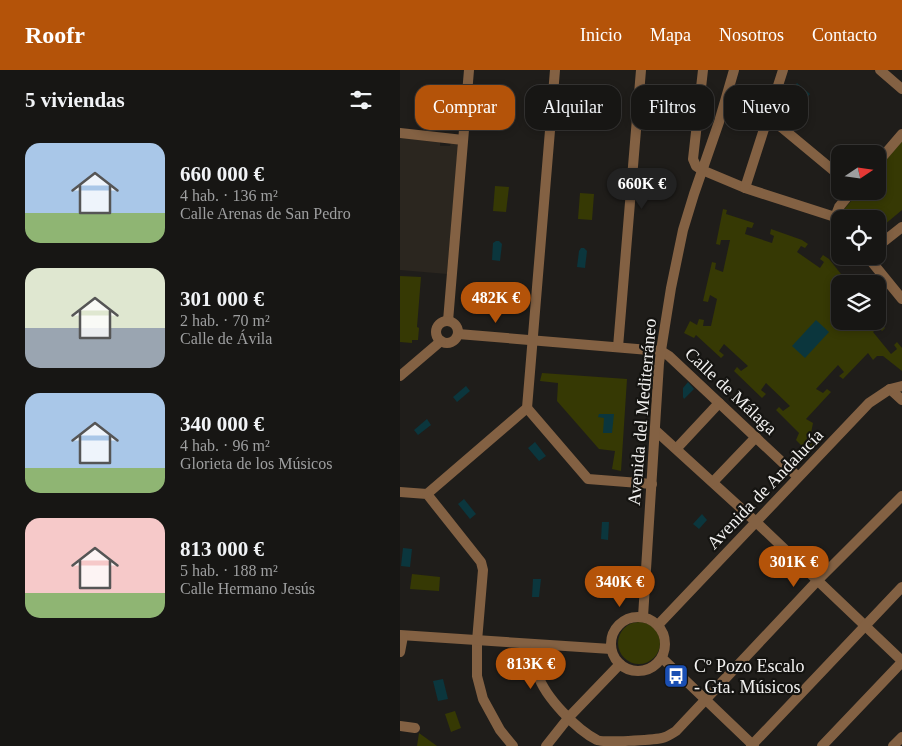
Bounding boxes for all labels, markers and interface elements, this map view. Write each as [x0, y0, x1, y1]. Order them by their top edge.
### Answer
text: Roofr [25, 22, 85, 48]
text: Inicio [580, 25, 622, 45]
text: Mapa [650, 25, 691, 45]
text: Nosotros [719, 25, 784, 45]
text: Contacto [812, 25, 877, 45]
chip: Comprar [415, 85, 515, 130]
chip: Alquilar [525, 85, 621, 130]
chip: Filtros [631, 85, 714, 130]
chip: Nuevo [724, 85, 808, 130]
icon: filters [347, 86, 375, 114]
text: 5 viviendas [25, 88, 125, 112]
north arrow [831, 145, 886, 200]
map controls [831, 145, 886, 330]
text: 660 000 € [180, 162, 264, 186]
icon: home [65, 163, 125, 223]
pin: 660K € [601, 168, 683, 210]
text: 660K € [618, 175, 666, 192]
text: 4 hab. · 136 m² [180, 187, 278, 204]
text: Calle Arenas de San Pedro [180, 205, 351, 222]
button: locate [831, 210, 886, 265]
button: layers [831, 275, 886, 330]
pin: 482K € [455, 282, 537, 324]
text: 301 000 € [180, 287, 264, 311]
icon: home [65, 288, 125, 348]
text: 482K € [472, 289, 520, 306]
text: 2 hab. · 70 m² [180, 312, 270, 329]
street label: Avenida del Mediterráneo [624, 318, 660, 506]
text: Calle de Ávila [180, 330, 272, 347]
street label: Calle de Málaga [681, 343, 781, 439]
text: 340 000 € [180, 412, 264, 436]
icon: home [65, 413, 125, 473]
street label: Avenida de Andalucía [703, 425, 827, 553]
text: 4 hab. · 96 m² [180, 437, 270, 454]
text: Glorieta de los Músicos [180, 455, 332, 472]
text: 813 000 € [180, 537, 264, 561]
icon: home [65, 538, 125, 598]
pin: 301K € [753, 546, 835, 588]
text: 301K € [770, 553, 818, 570]
text: 5 hab. · 188 m² [180, 562, 278, 579]
pin: 340K € [579, 566, 661, 608]
text: 340K € [596, 573, 644, 590]
text: Calle Hermano Jesús [180, 580, 315, 597]
pin: 813K € [490, 648, 572, 690]
text: 813K € [507, 655, 555, 672]
place label: Cº Pozo Escalo - Gta. Músicos [694, 656, 805, 697]
bus stop icon: Cº Pozo Escalo - Gta. Músicos [663, 663, 689, 689]

